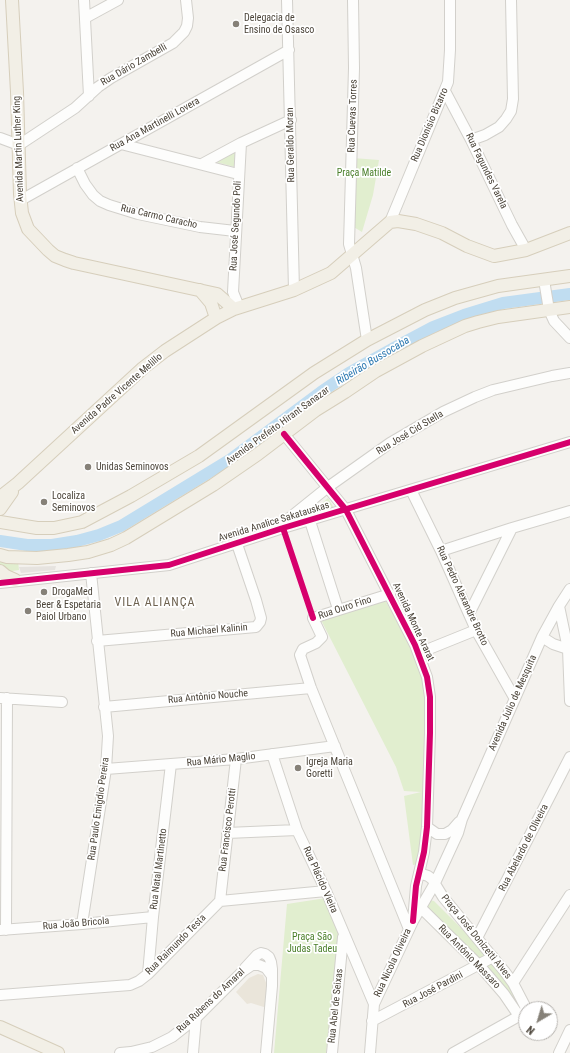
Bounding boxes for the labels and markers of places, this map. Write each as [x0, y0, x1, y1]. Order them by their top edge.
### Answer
place label: Delegacia de Ensino de Osasco [244, 12, 314, 36]
marker: Delegacia de Ensino de Osasco [231, 19, 241, 29]
place label: Unidas Seminovos [96, 461, 169, 473]
marker: Unidas Seminovos [83, 462, 93, 472]
place label: Localiza Seminovos [52, 490, 95, 514]
marker: Localiza Seminovos [39, 497, 49, 507]
place label: DrogaMed [52, 586, 93, 598]
marker: DrogaMed [39, 587, 49, 597]
place label: Beer & Espetaria Paiol Urbano [36, 599, 101, 622]
marker: Beer & Espetaria Paiol Urbano [23, 606, 33, 616]
place label: Igreja Maria Goretti [306, 756, 353, 780]
marker: Igreja Maria Goretti [293, 763, 303, 773]

